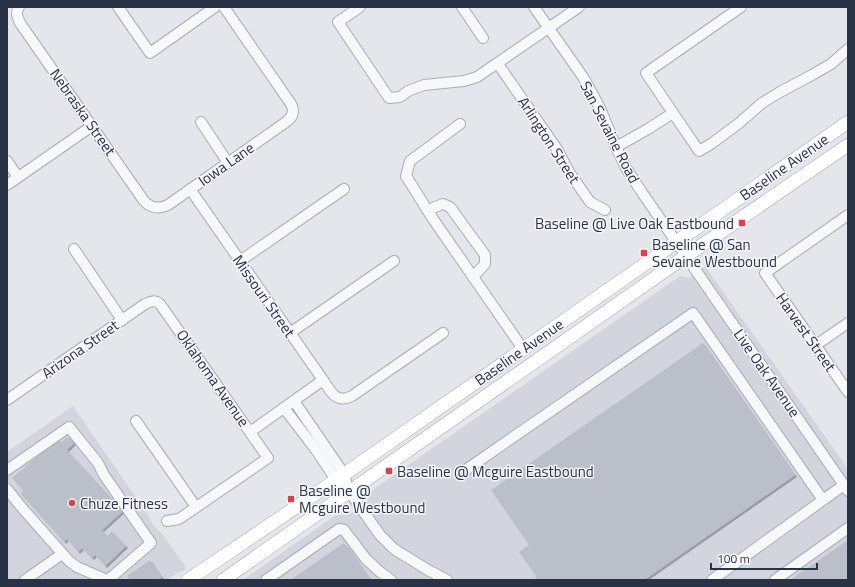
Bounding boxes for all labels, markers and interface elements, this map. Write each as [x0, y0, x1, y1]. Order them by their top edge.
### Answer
street label: Nebraska Street [44, 64, 122, 161]
street label: San Sevaine Road [574, 77, 646, 187]
street label: Arlington Street [512, 92, 586, 189]
street label: Baseline Avenue [735, 128, 833, 206]
street label: Iowa Lane [193, 136, 259, 192]
place label: Baseline @ Live Oak Eastbound [535, 212, 734, 235]
marker: Baseline @ Live Oak Eastbound [737, 218, 747, 228]
place label: Baseline @ San Sevaine Westbound [652, 233, 777, 273]
marker: Baseline @ San Sevaine Westbound [639, 248, 649, 258]
street label: Missouri Street [227, 250, 301, 343]
street label: Harvest Street [770, 288, 842, 377]
street label: Arizona Street [37, 313, 124, 384]
street label: Baseline Avenue [470, 313, 568, 391]
street label: Live Oak Avenue [728, 324, 806, 422]
street label: Oklahoma Avenue [171, 325, 255, 431]
place label: Baseline @ Mcguire Eastbound [397, 460, 594, 483]
marker: Baseline @ Mcguire Eastbound [384, 466, 394, 476]
place label: Baseline @ Mcguire Westbound [299, 479, 425, 519]
place label: Chuze Fitness [80, 492, 168, 515]
marker: Baseline @ Mcguire Westbound [286, 494, 296, 504]
marker: Chuze Fitness [67, 498, 77, 508]
scale bar [711, 545, 817, 571]
text: 100 m [717, 549, 750, 568]

